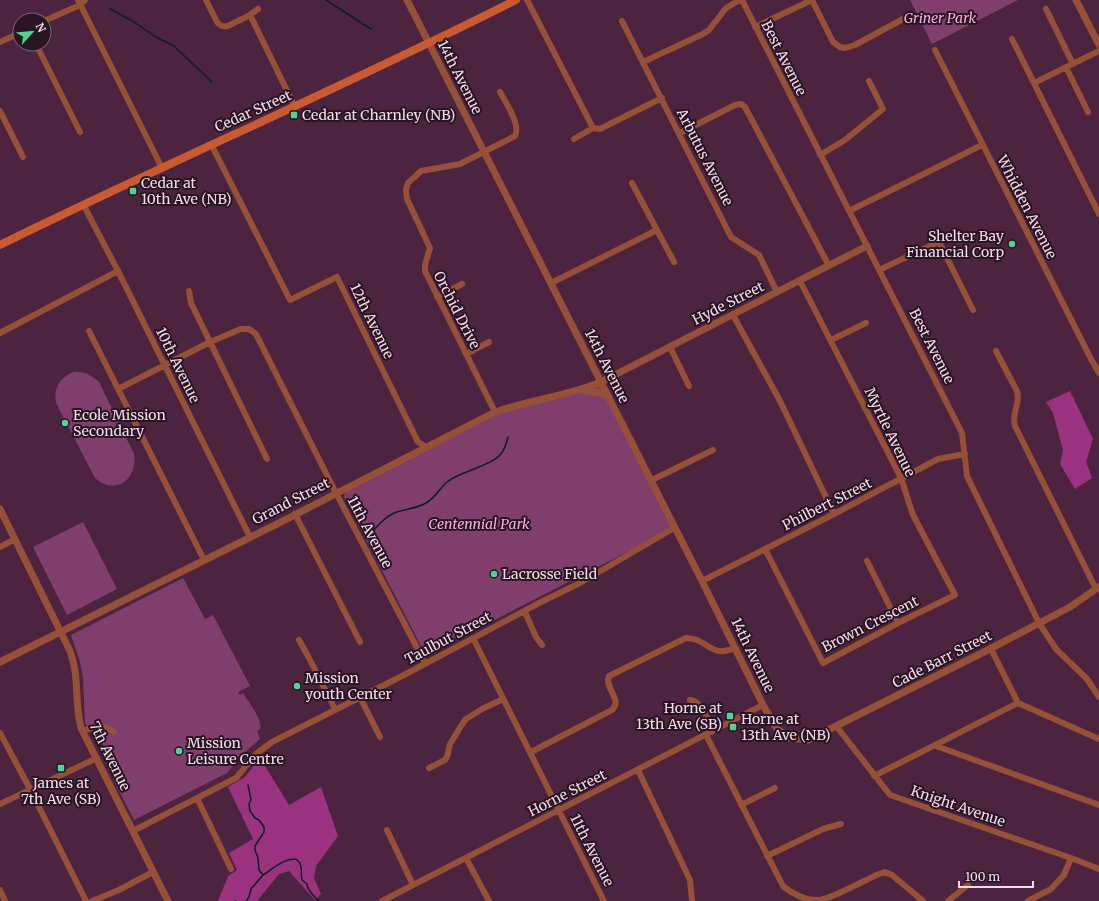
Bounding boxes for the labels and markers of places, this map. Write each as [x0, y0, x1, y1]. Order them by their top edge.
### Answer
place label: Cedar at Charnley (NB) [302, 106, 455, 124]
marker: Cedar at Charnley (NB) [289, 110, 299, 120]
place label: Cedar at 10th Ave (NB) [141, 174, 232, 208]
marker: Cedar at 10th Ave (NB) [128, 186, 138, 196]
place label: Shelter Bay Financial Corp [906, 227, 1005, 261]
marker: Shelter Bay Financial Corp [1007, 239, 1017, 249]
place label: Ecole Mission Secondary [73, 406, 166, 440]
marker: Ecole Mission Secondary [60, 418, 70, 428]
place label: Lacrosse Field [502, 565, 598, 583]
marker: Lacrosse Field [489, 569, 499, 579]
place label: Mission youth Center [305, 669, 392, 703]
marker: Mission youth Center [292, 681, 302, 691]
place label: Horne at 13th Ave (SB) [636, 699, 723, 733]
place label: Horne at 13th Ave (NB) [741, 710, 831, 744]
marker: Horne at 13th Ave (SB) [725, 711, 735, 721]
marker: Horne at 13th Ave (NB) [728, 722, 738, 732]
place label: Mission Leisure Centre [187, 734, 284, 768]
marker: Mission Leisure Centre [174, 746, 184, 756]
marker: James at 7th Ave (SB) [56, 763, 66, 773]
place label: James at 7th Ave (SB) [21, 774, 101, 808]

